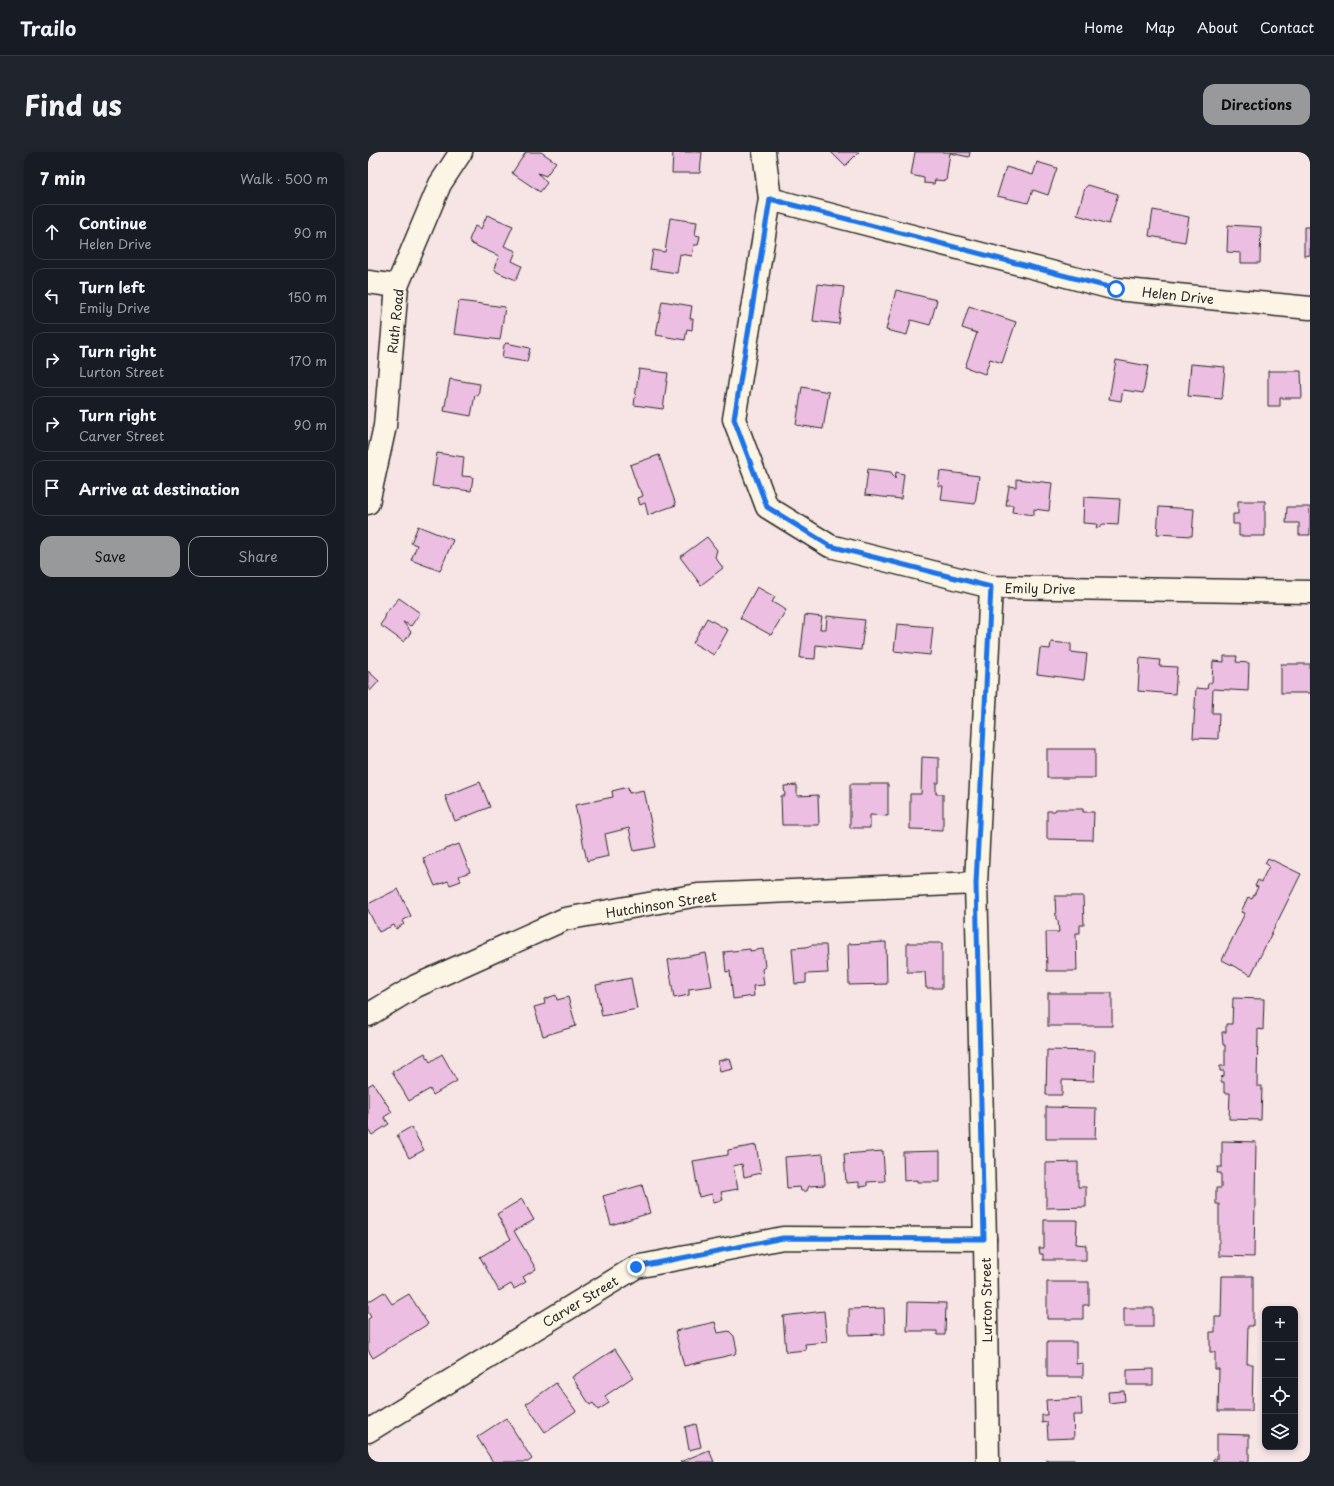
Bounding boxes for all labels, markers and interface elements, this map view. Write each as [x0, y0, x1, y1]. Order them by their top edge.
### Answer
text: Trailo [20, 14, 76, 42]
text: Home [1084, 17, 1123, 38]
text: Map [1145, 17, 1175, 38]
text: About [1197, 17, 1238, 38]
text: Contact [1260, 17, 1314, 38]
text: Find us [24, 83, 122, 126]
button: Directions [1203, 84, 1310, 125]
text: 7 min [40, 165, 86, 191]
text: Walk · 500 m [240, 169, 328, 188]
text: Continue [79, 211, 147, 234]
icon: ahead [41, 221, 63, 243]
text: 90 m [294, 223, 327, 242]
text: Helen Drive [79, 234, 151, 253]
text: Turn left [79, 275, 145, 298]
route start [1107, 280, 1125, 298]
street label: Helen Drive [1141, 282, 1215, 308]
icon: left [41, 285, 63, 307]
text: 150 m [288, 287, 327, 306]
street label: Ruth Road [382, 288, 408, 354]
text: Emily Drive [79, 298, 150, 317]
text: Turn right [79, 339, 156, 362]
icon: right [41, 349, 63, 371]
text: 170 m [289, 351, 327, 370]
text: Lurton Street [79, 362, 164, 381]
text: Turn right [79, 403, 156, 426]
icon: right [41, 413, 63, 435]
text: 90 m [294, 415, 327, 434]
text: Carver Street [79, 426, 164, 445]
icon: arrive [41, 477, 63, 499]
text: Arrive at destination [79, 477, 240, 500]
button: Save [40, 536, 180, 577]
button: Share [188, 536, 328, 577]
street label: Emily Drive [1004, 578, 1076, 598]
street label: Hutchinson Street [604, 886, 718, 922]
street label: Lurton Street [976, 1257, 996, 1343]
route end [627, 1258, 645, 1276]
street label: Carver Street [539, 1271, 621, 1331]
map controls [1262, 1306, 1298, 1450]
button: + [1262, 1306, 1298, 1342]
button: − [1262, 1342, 1298, 1378]
button: locate [1262, 1378, 1298, 1414]
button: layers [1262, 1414, 1298, 1450]

